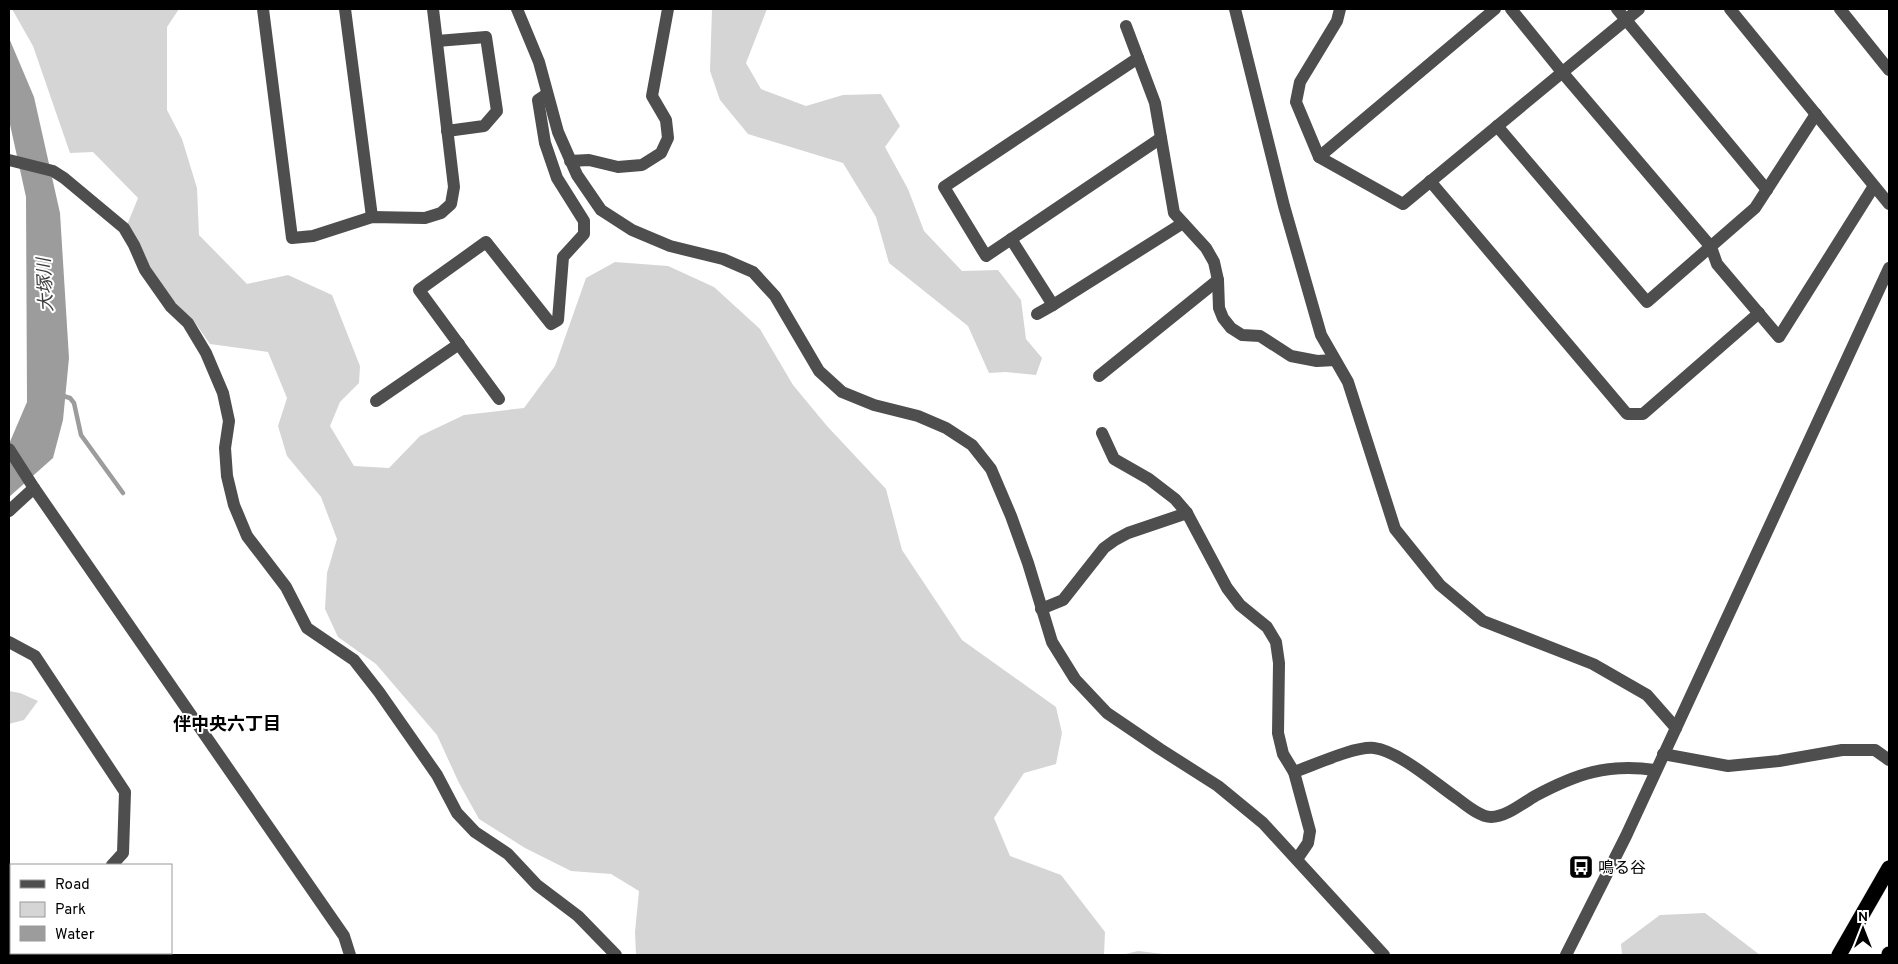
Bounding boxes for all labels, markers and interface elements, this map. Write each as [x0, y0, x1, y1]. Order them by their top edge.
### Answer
water label: 大塚川 [33, 255, 59, 312]
district label: 伴中央六丁目 [173, 714, 281, 737]
bus stop icon: 鳴る谷 [1568, 854, 1594, 880]
place label: 鳴る谷 [1598, 859, 1646, 879]
legend [10, 864, 172, 954]
text: Road [55, 876, 90, 895]
text: Park [55, 901, 86, 920]
north arrow [1838, 904, 1888, 954]
text: N [1858, 909, 1868, 926]
text: Water [55, 926, 95, 945]

